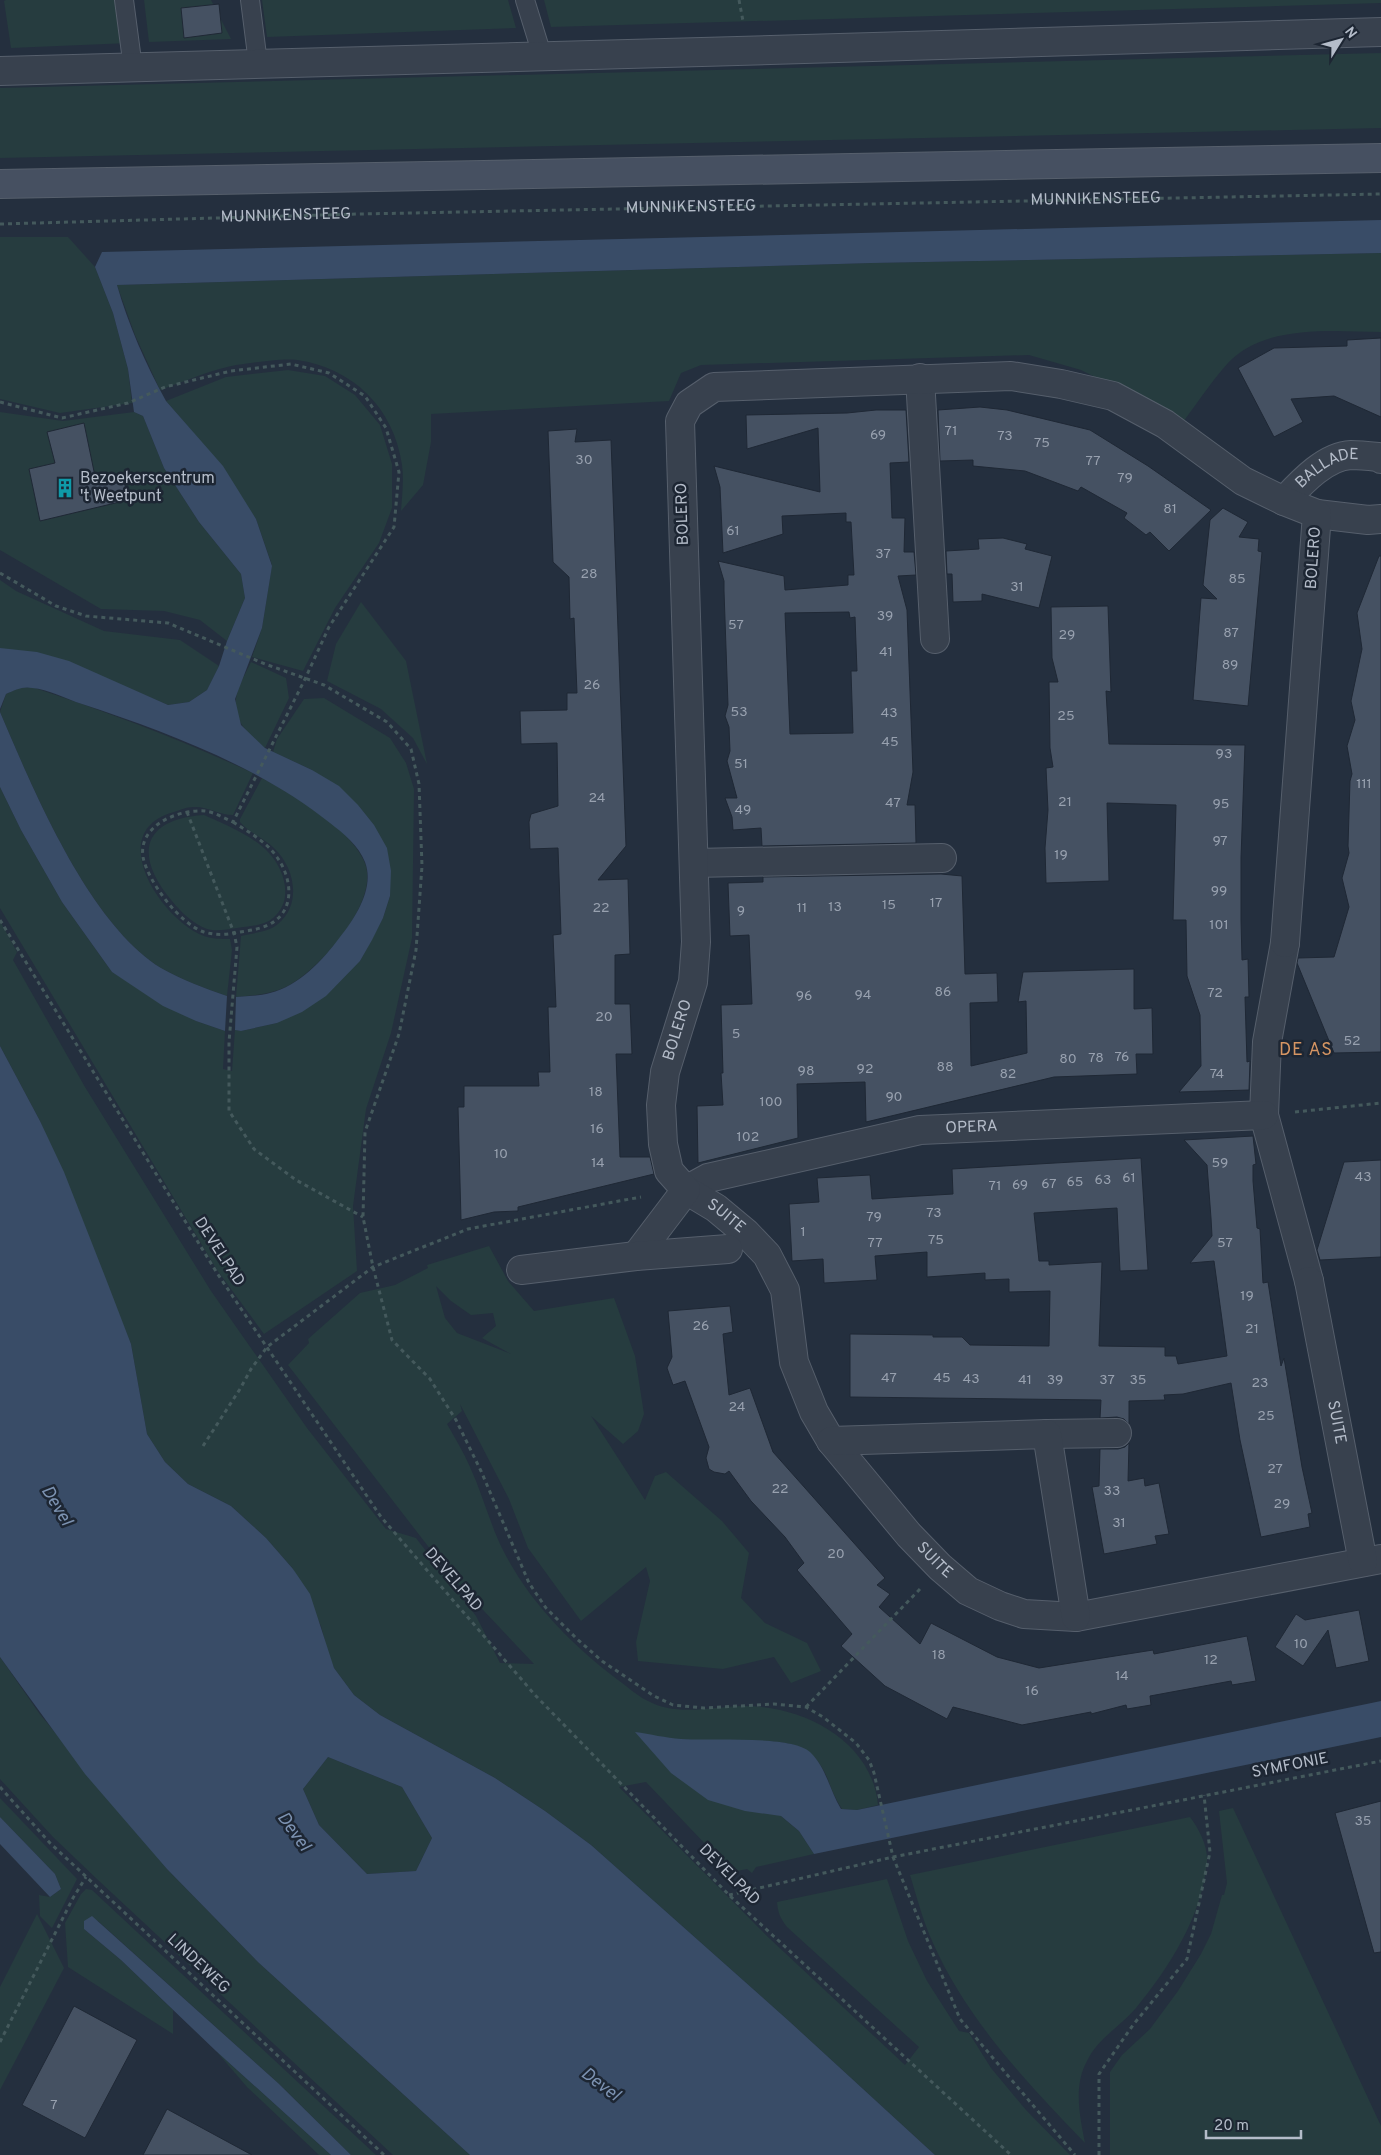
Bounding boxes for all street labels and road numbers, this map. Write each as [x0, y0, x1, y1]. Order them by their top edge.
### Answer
street label: MUNNIKENSTEEG [1030, 188, 1161, 211]
street label: MUNNIKENSTEEG [625, 196, 756, 219]
street label: MUNNIKENSTEEG [220, 204, 351, 228]
street label: BALLADE [1292, 445, 1359, 493]
street label: BOLERO [672, 482, 694, 546]
street label: BOLERO [1302, 526, 1326, 590]
street label: BOLERO [659, 997, 697, 1063]
street label: OPERA [945, 1117, 998, 1139]
street label: SUITE [703, 1195, 749, 1238]
street label: DEVELPAD [189, 1214, 249, 1290]
street label: SUITE [1322, 1399, 1350, 1446]
street label: SUITE [912, 1538, 957, 1583]
street label: DEVELPAD [420, 1544, 486, 1616]
street label: SYMFONIE [1250, 1749, 1330, 1783]
street label: DEVELPAD [694, 1840, 764, 1910]
street label: LINDEWEG [163, 1930, 233, 1998]

